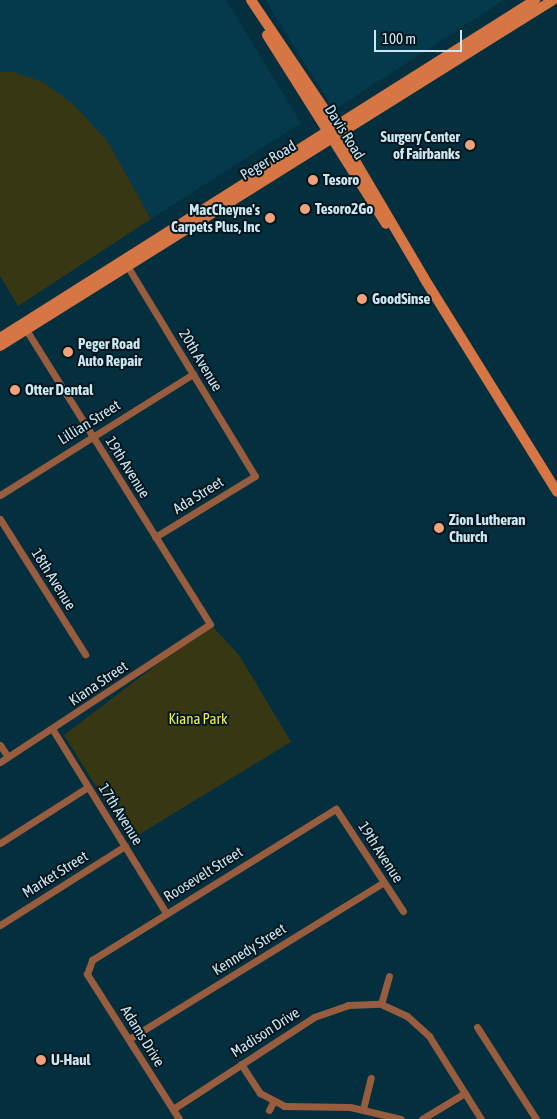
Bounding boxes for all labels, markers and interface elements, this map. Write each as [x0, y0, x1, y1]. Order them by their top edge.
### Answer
scale bar [377, 20, 464, 52]
text: 100 m [382, 30, 416, 47]
street label: Davis Road [321, 101, 369, 163]
place label: Surgery Center of Fairbanks [381, 127, 460, 162]
street label: Peger Road [237, 136, 299, 184]
marker: Surgery Center of Fairbanks [464, 139, 476, 151]
place label: Tesoro [323, 171, 359, 189]
marker: Tesoro [307, 174, 319, 186]
place label: MacCheyne's Carpets Plus, Inc [171, 200, 260, 235]
place label: Tesoro2Go [315, 200, 373, 218]
marker: Tesoro2Go [299, 203, 311, 215]
marker: MacCheyne's Carpets Plus, Inc [264, 212, 276, 224]
place label: GoodSinse [372, 290, 430, 308]
marker: GoodSinse [356, 293, 368, 305]
street label: 20th Avenue [175, 326, 227, 394]
place label: Peger Road Auto Repair [78, 334, 142, 369]
marker: Peger Road Auto Repair [62, 346, 74, 358]
place label: Otter Dental [25, 381, 93, 399]
marker: Otter Dental [9, 384, 21, 396]
street label: Lillian Street [55, 396, 123, 448]
street label: 19th Avenue [102, 433, 154, 501]
street label: Ada Street [169, 472, 227, 518]
place label: Zion Lutheran Church [449, 510, 525, 545]
marker: Zion Lutheran Church [433, 522, 445, 534]
street label: 18th Avenue [28, 545, 80, 613]
street label: Kiana Street [65, 657, 131, 709]
park label: Kiana Park [168, 710, 228, 728]
street label: 17th Avenue [95, 780, 147, 848]
street label: 19th Avenue [355, 818, 407, 886]
street label: Roosevelt Street [160, 843, 246, 905]
street label: Market Street [19, 847, 91, 901]
street label: Kennedy Street [209, 919, 289, 979]
street label: Adams Drive [117, 1002, 169, 1070]
street label: Madison Drive [227, 1003, 303, 1061]
place label: U-Haul [51, 1051, 91, 1069]
marker: U-Haul [35, 1054, 47, 1066]

